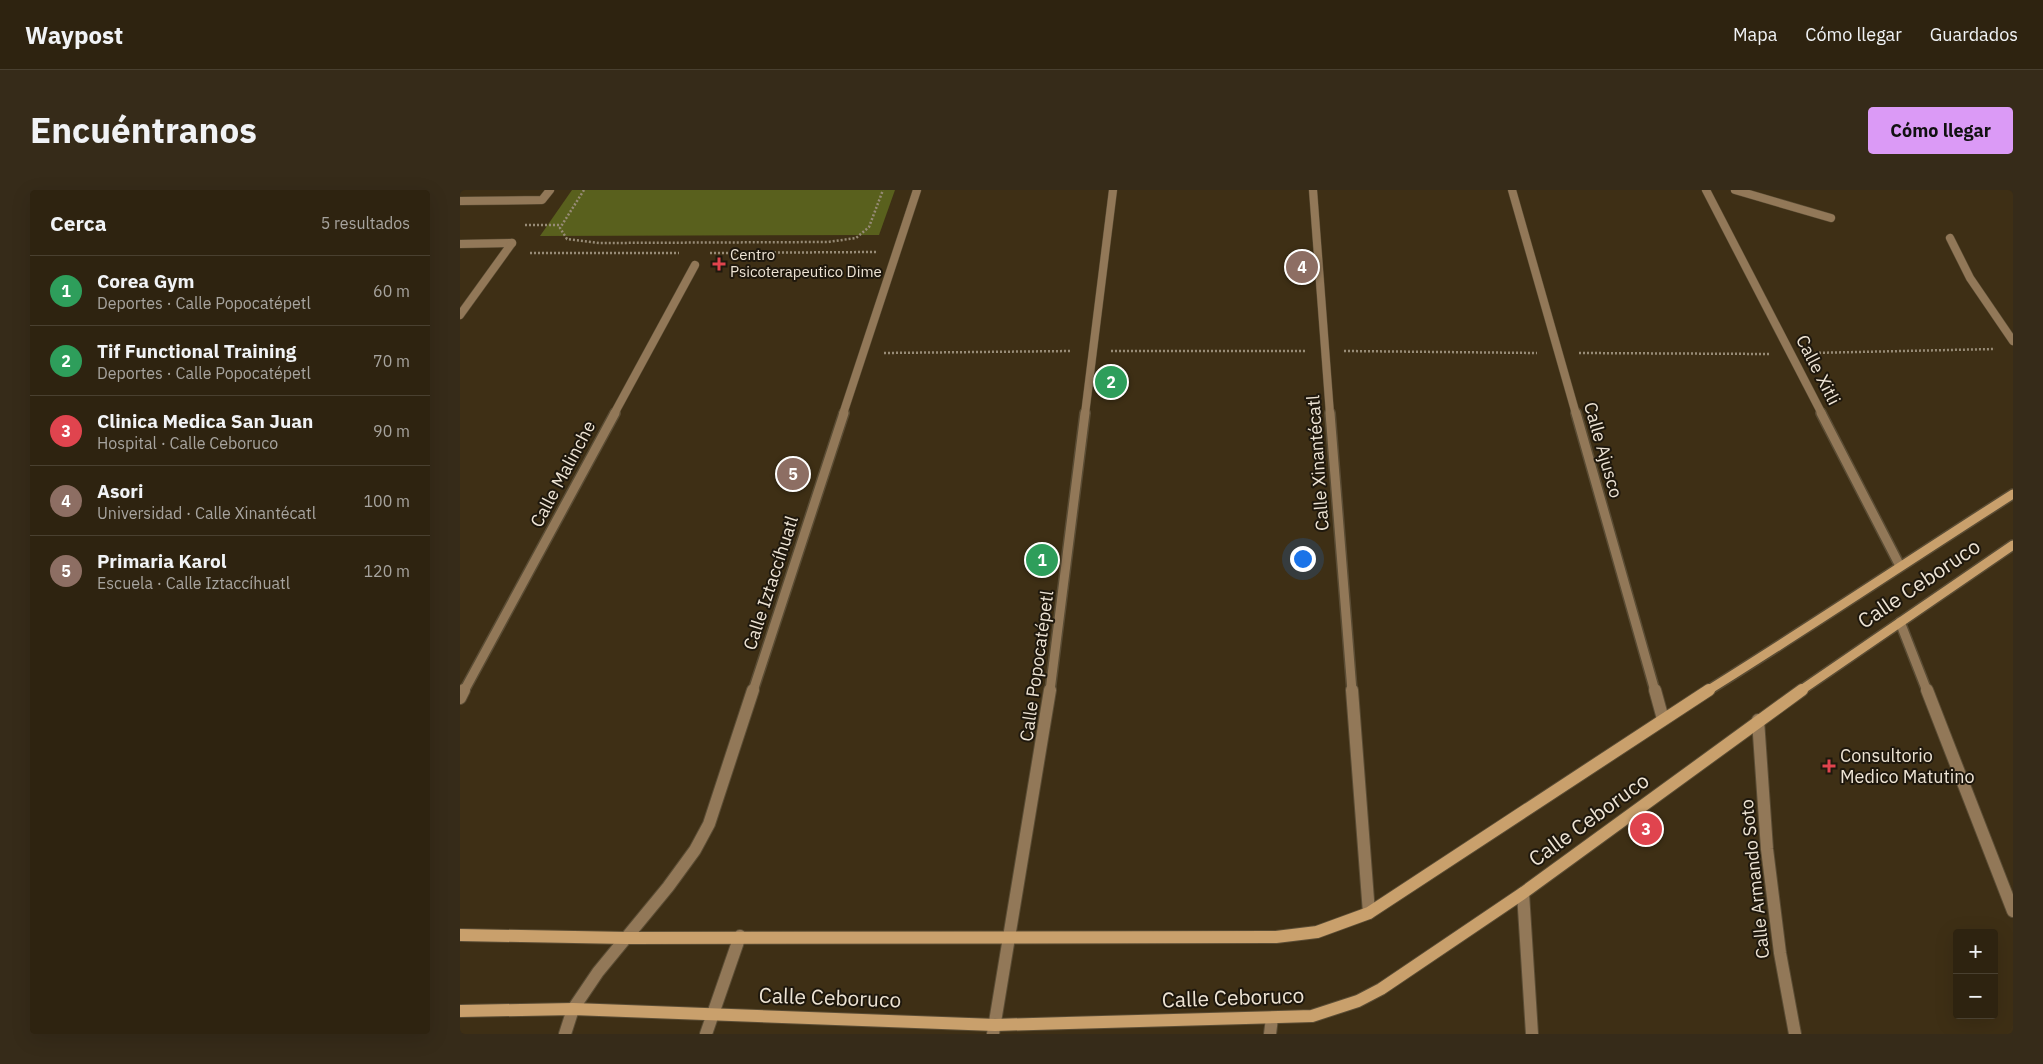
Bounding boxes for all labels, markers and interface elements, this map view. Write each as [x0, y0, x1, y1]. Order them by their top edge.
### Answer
text: Waypost [25, 19, 123, 51]
text: Mapa [1733, 23, 1777, 46]
text: Cómo llegar [1805, 23, 1902, 46]
text: Guardados [1930, 23, 2018, 46]
text: Encuéntranos [30, 107, 257, 153]
button: Cómo llegar [1868, 107, 2013, 154]
text: Cerca [50, 209, 107, 237]
text: 5 resultados [321, 213, 410, 233]
place label: Centro Psicoterapeutico Dime [730, 245, 882, 281]
pin: 4 [1286, 248, 1318, 286]
marker: Centro Psicoterapeutico Dime [712, 257, 726, 271]
text: Corea Gym [97, 269, 194, 293]
text: 1 [61, 281, 71, 301]
text: 60 m [373, 281, 410, 301]
text: Deportes · Calle Popocatépetl [97, 293, 311, 313]
street label: Calle Xitli [1791, 331, 1846, 409]
text: Tif Functional Training [97, 339, 296, 363]
text: 2 [61, 351, 71, 371]
text: 70 m [373, 351, 410, 371]
text: Deportes · Calle Popocatépetl [97, 363, 311, 383]
pin: 2 [1095, 363, 1127, 401]
street label: Calle Xinantécatl [1301, 394, 1334, 532]
street label: Calle Ajusco [1579, 399, 1628, 500]
text: Clinica Medica San Juan [97, 409, 313, 433]
street label: Calle Malinche [525, 416, 600, 531]
text: 3 [61, 421, 71, 441]
text: 90 m [373, 421, 410, 441]
text: Hospital · Calle Ceboruco [97, 433, 278, 453]
pin: 5 [777, 455, 809, 493]
text: Asori [97, 479, 143, 503]
text: 4 [61, 491, 71, 511]
text: 100 m [363, 491, 410, 511]
text: Universidad · Calle Xinantécatl [97, 503, 316, 523]
street label: Calle Iztaccíhuatl [738, 513, 803, 653]
street label: Calle Ceboruco [1852, 532, 1985, 635]
pin: 1 [1026, 541, 1058, 579]
your location [1290, 546, 1316, 572]
text: Primaria Karol [97, 549, 227, 573]
text: 5 [61, 561, 71, 581]
text: 120 m [363, 561, 410, 581]
text: Escuela · Calle Iztaccíhuatl [97, 573, 290, 593]
street label: Calle Popocatépetl [1015, 589, 1058, 743]
place label: Consultorio Medico Matutino [1840, 744, 1975, 788]
marker: Consultorio Medico Matutino [1822, 759, 1836, 773]
street label: Calle Ceboruco [1523, 766, 1654, 872]
street label: Calle Armando Soto [1735, 798, 1774, 960]
pin: 3 [1630, 810, 1662, 848]
map controls [1953, 929, 1998, 1019]
button: + [1953, 929, 1998, 974]
button: − [1953, 974, 1998, 1019]
street label: Calle Ceboruco [758, 981, 902, 1013]
street label: Calle Ceboruco [1161, 981, 1305, 1013]

